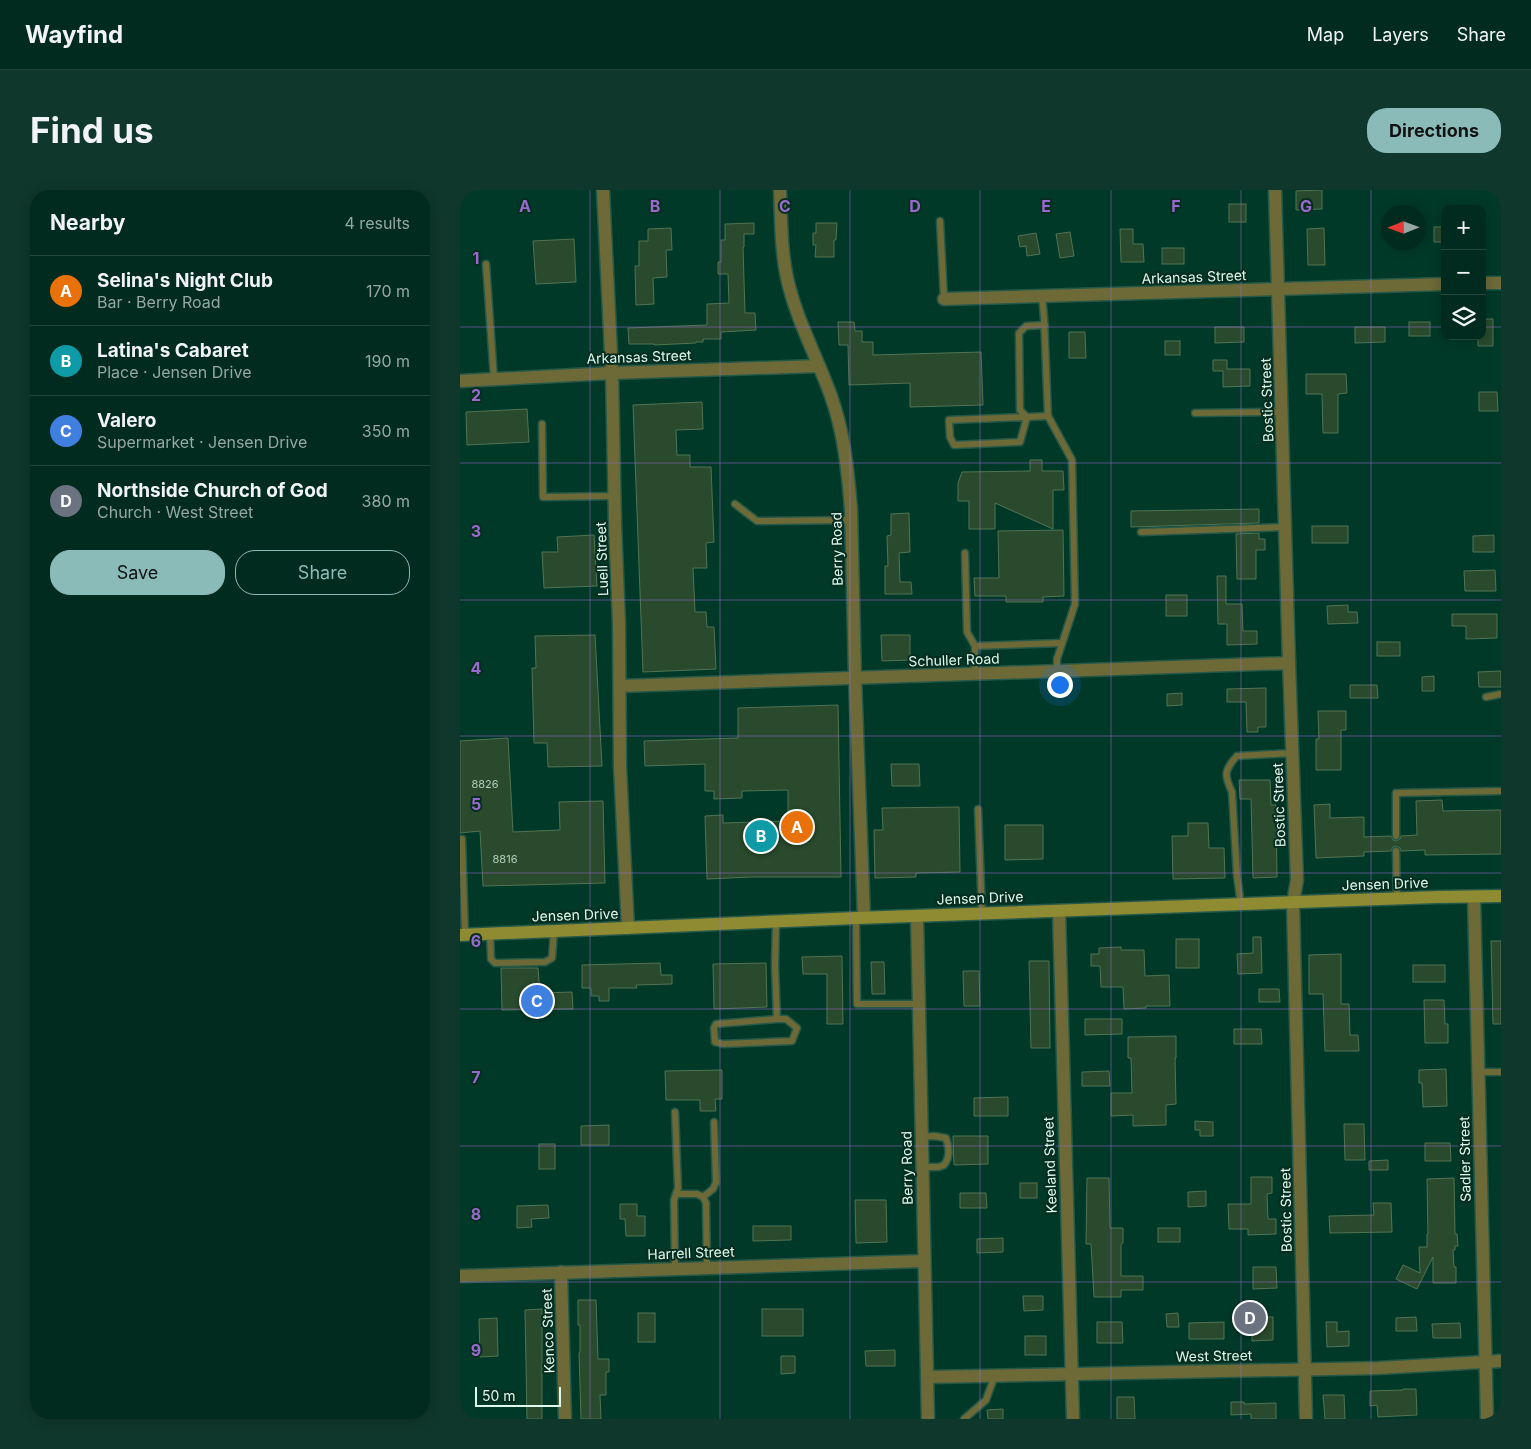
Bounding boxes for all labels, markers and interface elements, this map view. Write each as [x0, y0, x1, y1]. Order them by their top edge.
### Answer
text: Wayfind [25, 20, 123, 49]
text: Map [1307, 24, 1344, 45]
text: Layers [1372, 24, 1429, 45]
text: Share [1457, 24, 1506, 45]
button: Directions [1367, 108, 1501, 153]
text: Find us [30, 109, 154, 151]
text: A [519, 196, 531, 216]
text: B [650, 196, 660, 216]
text: C [779, 196, 791, 216]
text: D [909, 196, 921, 216]
text: E [1041, 196, 1051, 216]
text: F [1171, 196, 1181, 216]
text: G [1300, 196, 1312, 216]
north arrow [1381, 205, 1426, 250]
map controls [1441, 205, 1486, 340]
button: + [1441, 205, 1486, 250]
text: Nearby [50, 210, 125, 235]
text: 4 results [345, 213, 410, 233]
text: 1 [473, 248, 479, 268]
button: − [1441, 250, 1486, 295]
street label: Arkansas Street [1141, 266, 1247, 287]
text: Selina's Night Club [97, 269, 273, 292]
text: A [60, 281, 72, 301]
text: 170 m [366, 281, 410, 301]
text: Bar · Berry Road [97, 292, 221, 312]
button: layers [1441, 295, 1486, 340]
text: Latina's Cabaret [97, 339, 249, 362]
street label: Arkansas Street [586, 346, 692, 367]
text: B [61, 351, 71, 371]
text: 190 m [365, 351, 410, 371]
street label: Bostic Street [1257, 357, 1276, 442]
text: Place · Jensen Drive [97, 362, 252, 382]
text: 2 [471, 385, 481, 405]
text: Valero [97, 409, 157, 432]
text: C [60, 421, 72, 441]
text: 350 m [362, 421, 410, 441]
text: Supermarket · Jensen Drive [97, 432, 307, 452]
text: Northside Church of God [97, 479, 328, 502]
text: D [60, 491, 72, 511]
text: 380 m [362, 491, 410, 511]
text: Church · West Street [97, 502, 253, 522]
street label: Berry Road [827, 512, 846, 586]
text: 3 [471, 521, 481, 541]
street label: Luell Street [592, 521, 611, 597]
button: Save [50, 550, 225, 595]
button: Share [235, 550, 410, 595]
street label: Schuller Road [908, 649, 1000, 670]
text: 4 [471, 658, 482, 678]
your location [1047, 672, 1073, 698]
street label: Bostic Street [1269, 762, 1288, 847]
house number: 8826 [471, 777, 499, 791]
text: 5 [471, 794, 481, 814]
pin: A [781, 808, 813, 846]
pin: B [745, 817, 777, 855]
house number: 8816 [493, 852, 518, 866]
street label: Jensen Drive [1341, 873, 1429, 894]
street label: Jensen Drive [936, 887, 1024, 908]
street label: Jensen Drive [531, 904, 619, 925]
text: 6 [471, 931, 481, 951]
pin: C [521, 982, 553, 1020]
text: 7 [471, 1067, 481, 1087]
street label: Keeland Street [1039, 1116, 1060, 1214]
street label: Sadler Street [1455, 1116, 1474, 1202]
street label: Berry Road [897, 1131, 916, 1205]
street label: Bostic Street [1276, 1167, 1295, 1252]
text: 8 [471, 1204, 481, 1224]
street label: Harrell Street [647, 1242, 735, 1263]
street label: Kenco Street [538, 1288, 557, 1374]
pin: D [1234, 1299, 1266, 1337]
text: 9 [471, 1340, 481, 1360]
street label: West Street [1176, 1346, 1253, 1365]
scale bar [475, 1384, 561, 1407]
text: 50 m [482, 1387, 516, 1404]

